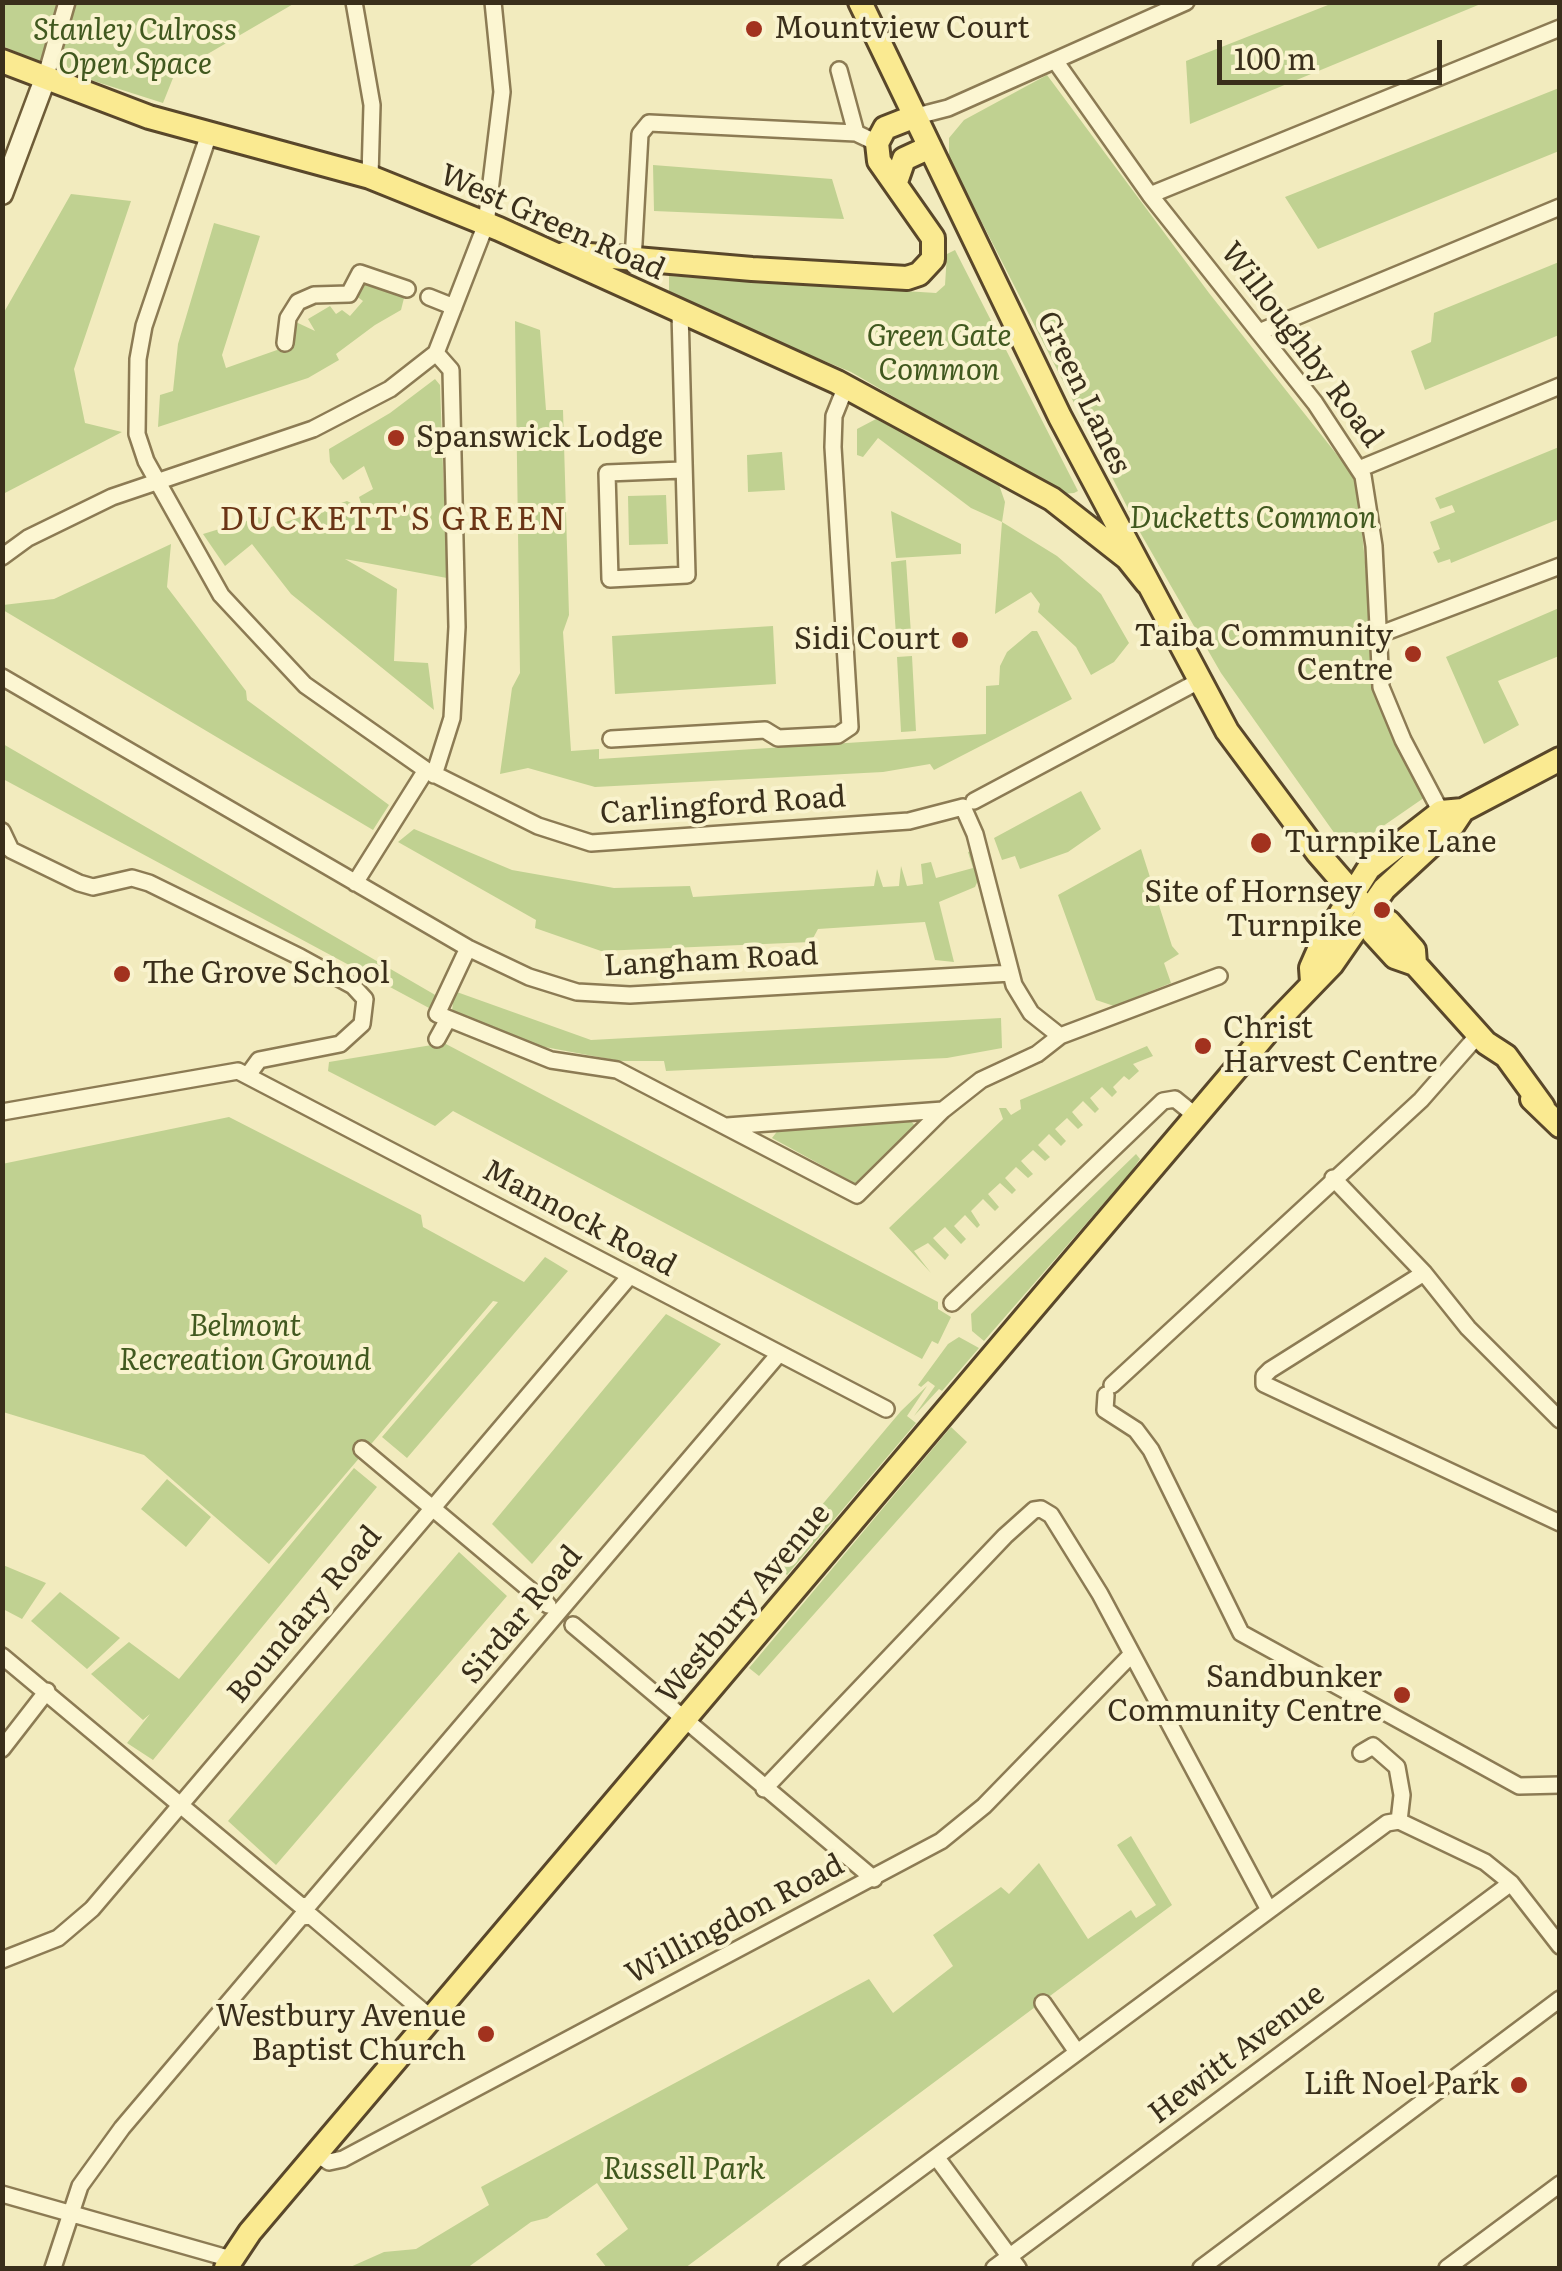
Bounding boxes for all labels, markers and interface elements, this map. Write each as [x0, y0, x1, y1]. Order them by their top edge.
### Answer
place label: Mountview Court [774, 11, 1029, 47]
park label: Stanley Culross Open Space [33, 13, 237, 84]
marker: Mountview Court [743, 18, 765, 40]
scale bar [1222, 20, 1447, 82]
text: 100 m [1234, 35, 1316, 79]
street label: West Green Road [434, 157, 670, 289]
street label: Willoughby Road [1212, 235, 1390, 455]
street label: Green Lanes [1028, 306, 1138, 480]
park label: Green Gate Common [866, 319, 1012, 390]
place label: Spanswick Lodge [416, 420, 663, 456]
marker: Spanswick Lodge [385, 427, 407, 449]
park label: Ducketts Common [1129, 501, 1377, 537]
district label: DUCKETT'S GREEN [220, 502, 568, 540]
place label: Taiba Community Centre [1134, 619, 1393, 690]
place label: Sidi Court [794, 622, 940, 658]
marker: Sidi Court [949, 629, 971, 651]
marker: Taiba Community Centre [1402, 643, 1424, 665]
street label: Carlingford Road [599, 779, 847, 833]
place label: Turnpike Lane [1284, 825, 1497, 861]
marker: Turnpike Lane [1248, 830, 1274, 856]
place label: Site of Hornsey Turnpike [1144, 875, 1362, 946]
marker: Site of Hornsey Turnpike [1371, 899, 1393, 921]
street label: Langham Road [603, 937, 819, 985]
place label: The Grove School [142, 956, 390, 992]
marker: The Grove School [111, 963, 133, 985]
place label: Christ Harvest Centre [1223, 1011, 1438, 1082]
marker: Christ Harvest Centre [1192, 1035, 1214, 1057]
street label: Mannock Road [476, 1153, 682, 1285]
park label: Belmont Recreation Ground [119, 1309, 371, 1380]
street label: Westbury Avenue [650, 1497, 838, 1711]
street label: Boundary Road [220, 1519, 390, 1711]
street label: Sirdar Road [454, 1539, 590, 1691]
place label: Sandbunker Community Centre [1107, 1660, 1382, 1730]
marker: Sandbunker Community Centre [1391, 1684, 1413, 1706]
street label: Willingdon Road [620, 1847, 850, 1993]
street label: Hewitt Avenue [1142, 1976, 1332, 2132]
place label: Westbury Avenue Baptist Church [216, 1999, 466, 2070]
marker: Westbury Avenue Baptist Church [475, 2023, 497, 2045]
place label: Lift Noel Park [1304, 2067, 1499, 2103]
marker: Lift Noel Park [1508, 2074, 1530, 2096]
park label: Russell Park [602, 2152, 766, 2188]

